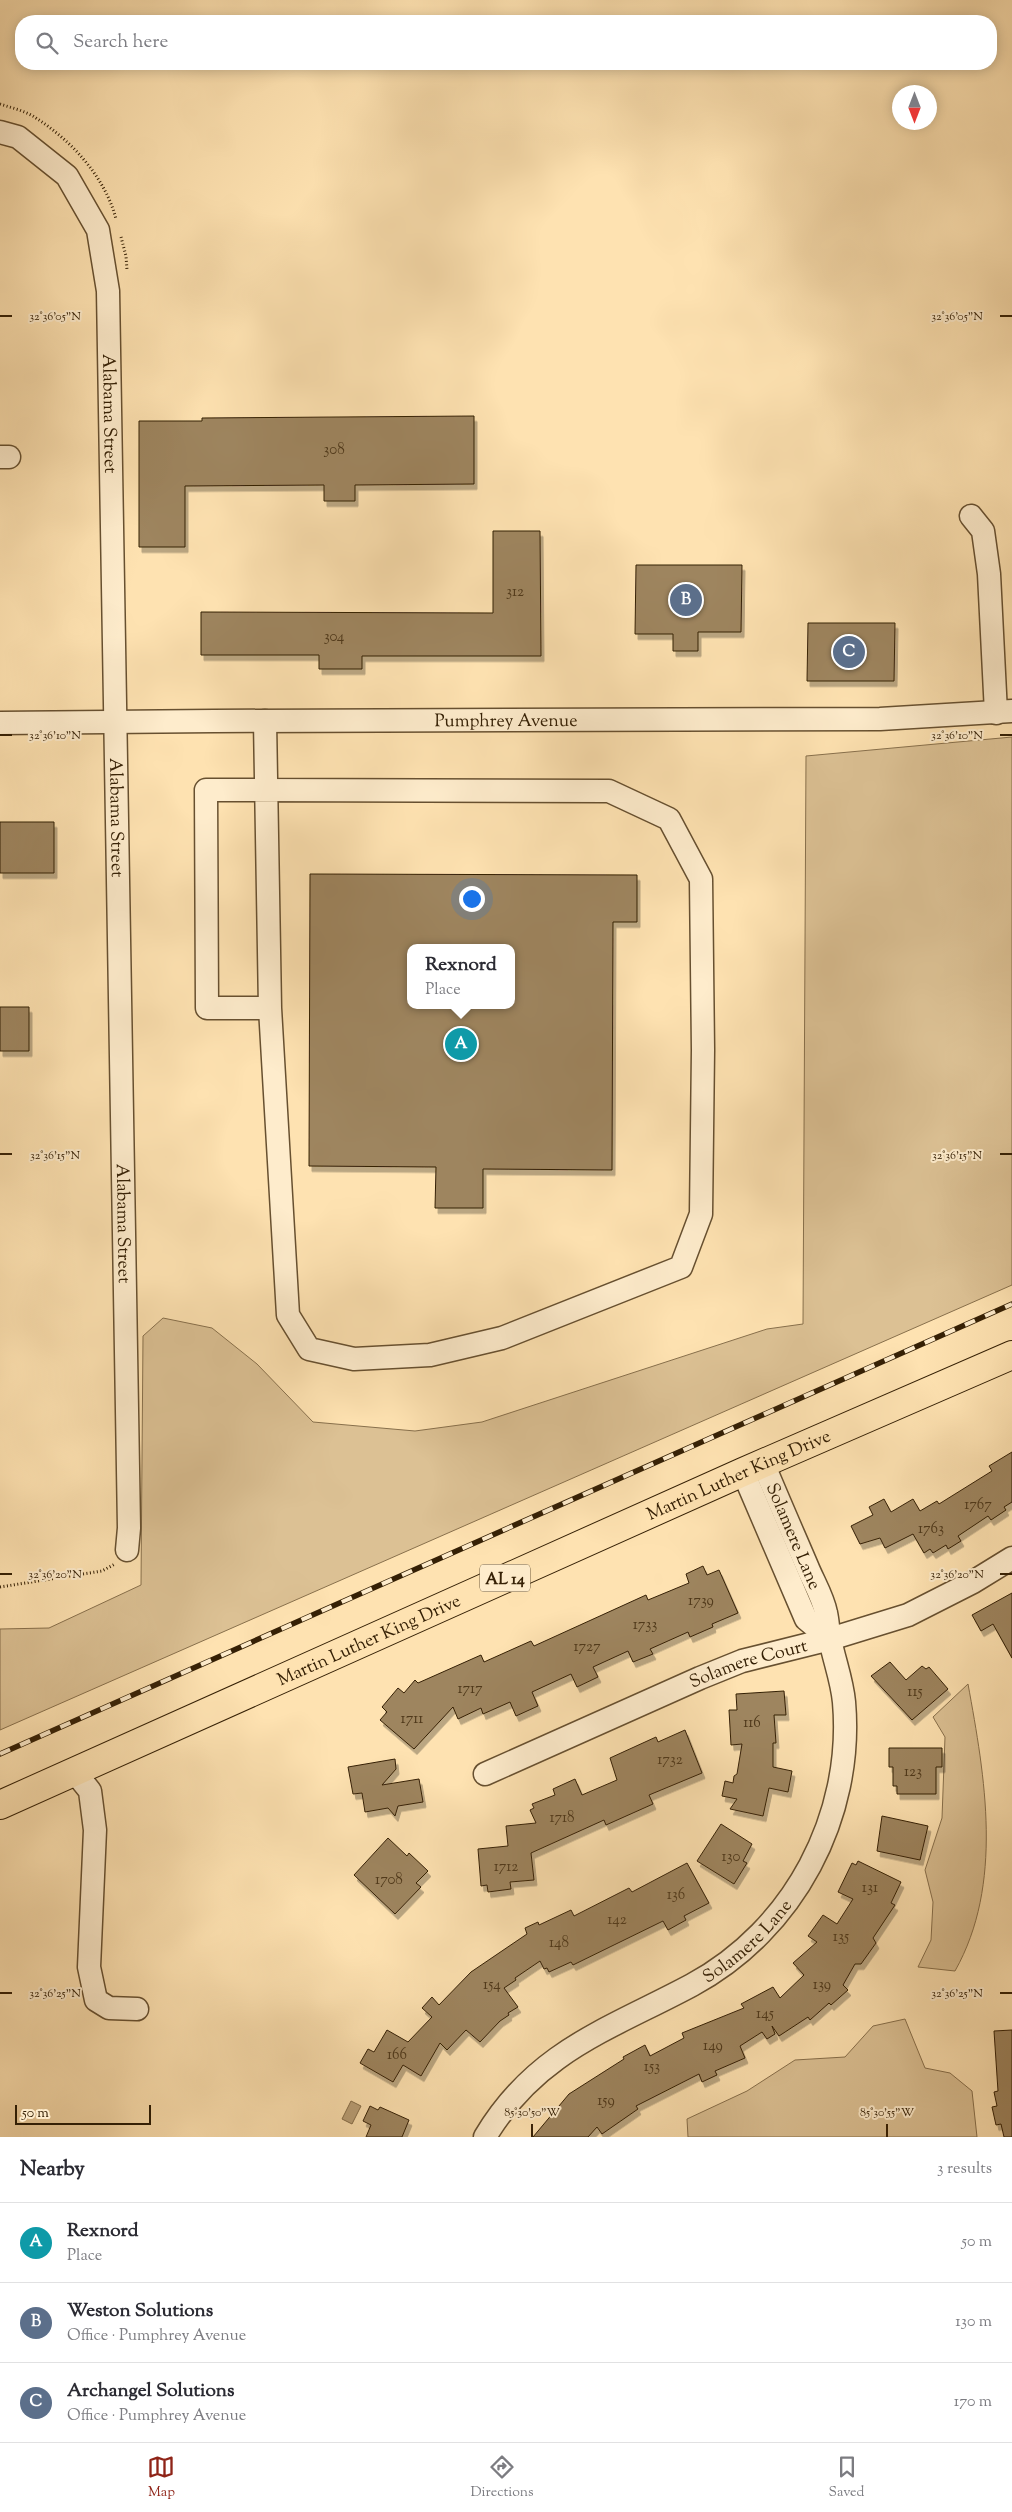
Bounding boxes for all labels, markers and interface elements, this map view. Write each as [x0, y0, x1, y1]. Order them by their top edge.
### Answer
search box [15, 15, 997, 70]
icon: search [33, 29, 61, 57]
text: Search here [73, 29, 168, 56]
north arrow [892, 85, 937, 130]
text: 32°36'05"N [29, 308, 81, 326]
text: 32°36'05"N [931, 308, 983, 326]
street label: Alabama Street [94, 354, 122, 474]
house number: 308 [323, 440, 345, 461]
pin: B [670, 581, 702, 619]
house number: 312 [506, 582, 524, 603]
house number: 304 [324, 627, 345, 648]
pin: C [833, 633, 865, 671]
street label: Pumphrey Avenue [434, 709, 578, 735]
text: 32°36'10"N [29, 727, 81, 745]
text: 32°36'10"N [931, 727, 983, 745]
street label: Alabama Street [101, 758, 129, 878]
your location [459, 886, 485, 912]
popup [407, 944, 515, 1009]
text: Rexnord [425, 952, 497, 979]
text: Place [425, 979, 461, 1002]
pin: A [445, 1025, 477, 1063]
text: 32°36'15"N [30, 1147, 80, 1165]
text: 32°36'15"N [932, 1147, 982, 1165]
street label: Alabama Street [108, 1164, 136, 1283]
street label: Martin Luther King Drive [643, 1424, 835, 1528]
street label: Solamere Lane [758, 1479, 826, 1594]
house number: 1767 [964, 1495, 992, 1516]
house number: 1763 [918, 1519, 944, 1540]
road number: AL 14 [480, 1565, 530, 1592]
text: 32°36'20"N [28, 1566, 82, 1584]
text: 32°36'20"N [930, 1566, 984, 1584]
street label: Martin Luther King Drive [274, 1589, 465, 1694]
house number: 1739 [688, 1591, 714, 1612]
house number: 1733 [633, 1615, 657, 1636]
street label: Solamere Court [685, 1634, 810, 1696]
house number: 1727 [573, 1637, 601, 1658]
house number: 1717 [457, 1679, 483, 1700]
house number: 115 [907, 1682, 923, 1703]
house number: 1711 [401, 1709, 423, 1730]
house number: 116 [743, 1713, 761, 1734]
house number: 1732 [657, 1750, 683, 1771]
house number: 123 [904, 1762, 922, 1783]
house number: 1718 [549, 1808, 575, 1829]
house number: 130 [722, 1847, 741, 1868]
house number: 1712 [494, 1857, 518, 1878]
house number: 1708 [375, 1870, 403, 1891]
house number: 131 [862, 1878, 878, 1899]
house number: 136 [667, 1885, 685, 1906]
street label: Solamere Lane [698, 1895, 799, 1991]
house number: 142 [607, 1910, 627, 1931]
house number: 135 [833, 1927, 849, 1948]
house number: 148 [549, 1933, 569, 1954]
house number: 154 [483, 1975, 501, 1996]
house number: 139 [813, 1975, 831, 1996]
text: 32°36'25"N [29, 1985, 81, 2003]
text: 32°36'25"N [931, 1985, 983, 2003]
house number: 145 [756, 2004, 774, 2025]
house number: 149 [703, 2036, 723, 2057]
house number: 166 [387, 2045, 407, 2066]
house number: 153 [644, 2057, 660, 2078]
house number: 159 [597, 2091, 615, 2112]
scale bar [15, 2102, 151, 2125]
text: 50 m [22, 2104, 49, 2124]
text: 85°30'50"W [504, 2104, 561, 2122]
text: 85°30'55"W [860, 2104, 915, 2122]
text: Nearby [20, 2155, 85, 2185]
text: 3 results [937, 2158, 992, 2181]
text: Rexnord [67, 2218, 138, 2245]
text: A [30, 2231, 43, 2254]
text: 50 m [961, 2231, 992, 2254]
text: Place [67, 2245, 102, 2268]
text: Weston Solutions [67, 2298, 213, 2325]
text: B [31, 2311, 41, 2334]
text: 130 m [955, 2311, 992, 2334]
text: Office · Pumphrey Avenue [67, 2325, 246, 2348]
text: Archangel Solutions [67, 2378, 234, 2405]
text: C [30, 2391, 42, 2414]
text: 170 m [954, 2391, 992, 2414]
text: Office · Pumphrey Avenue [67, 2405, 246, 2428]
tab: Map [147, 2453, 175, 2503]
tab: Directions [470, 2453, 534, 2503]
tab: Saved [829, 2453, 864, 2503]

